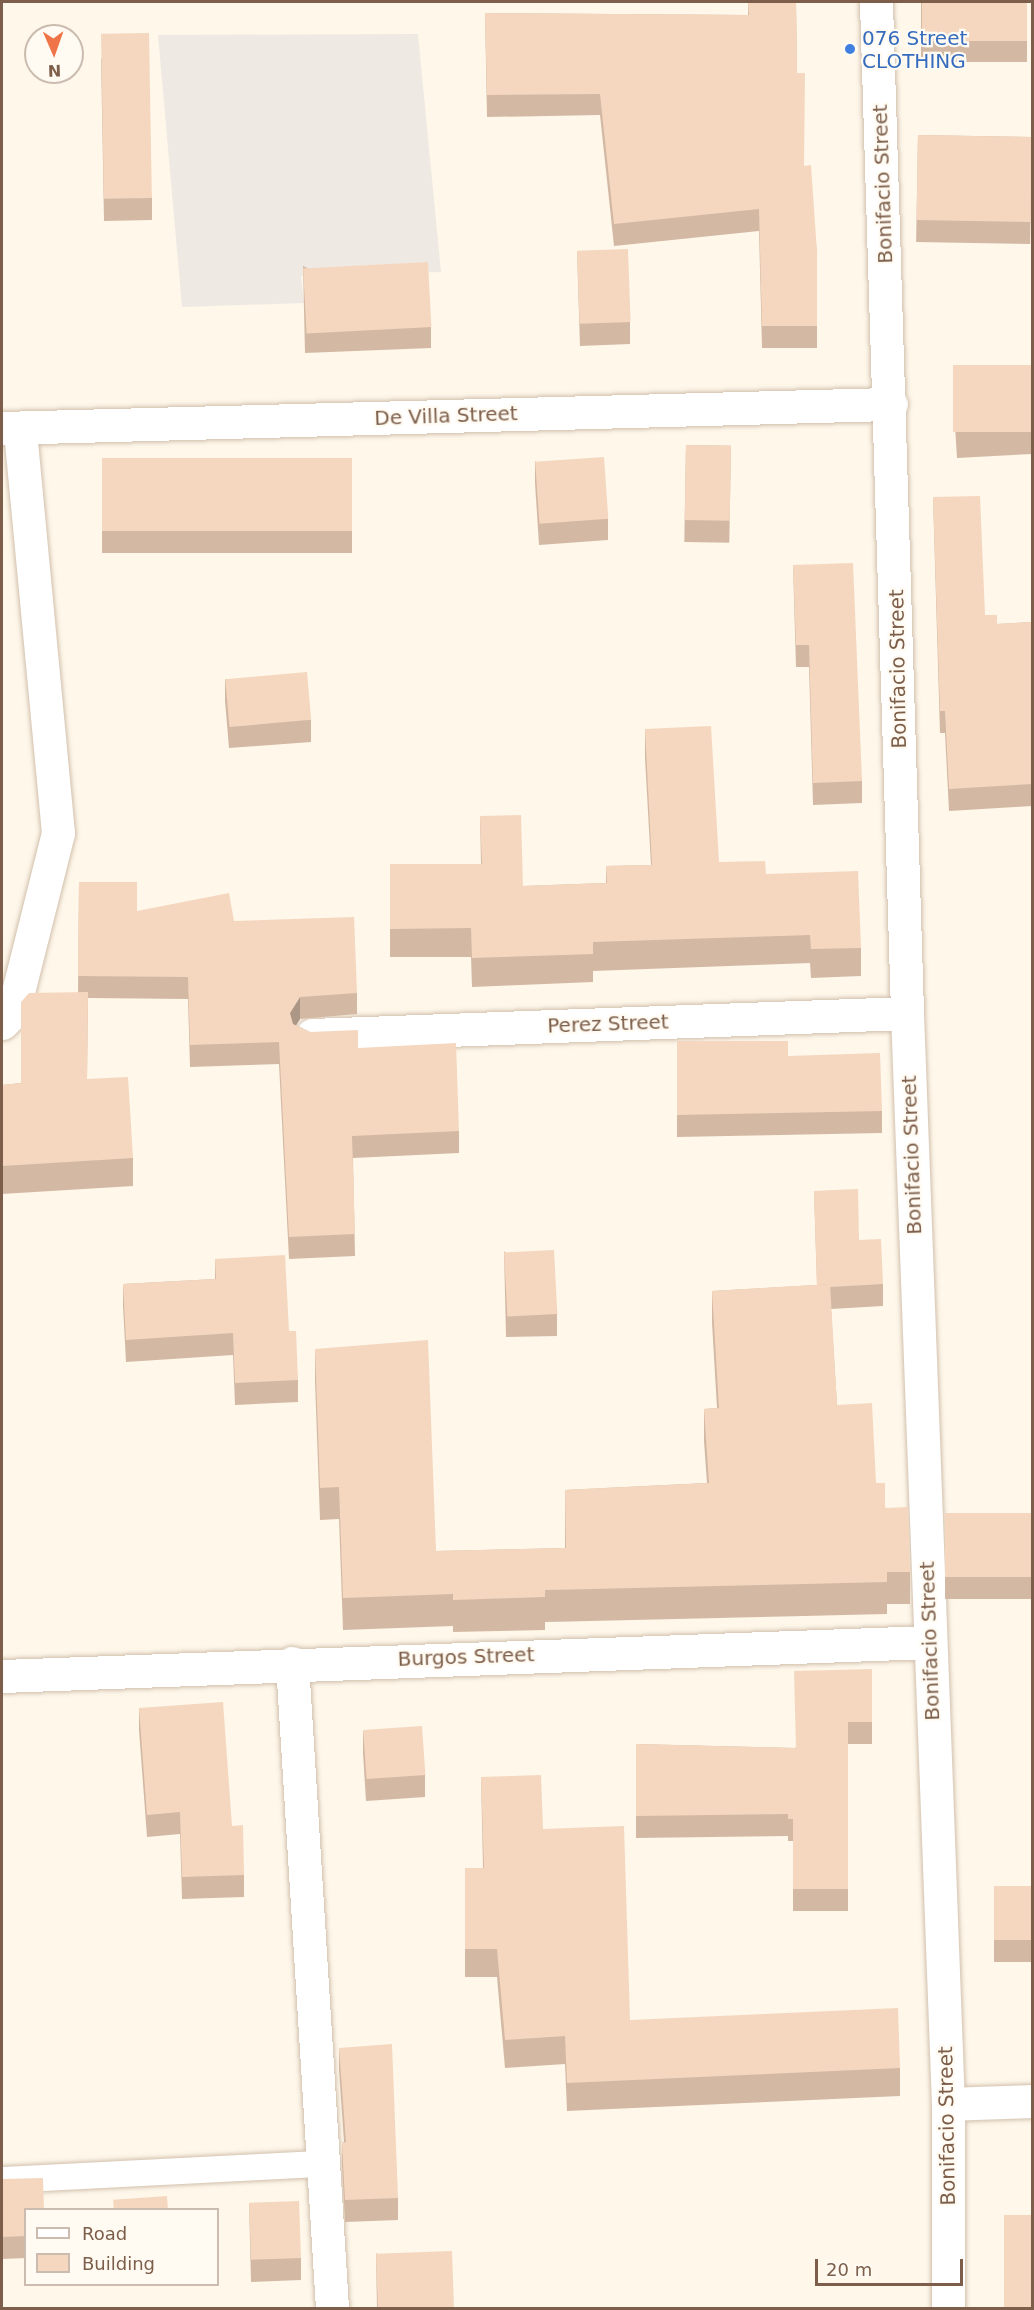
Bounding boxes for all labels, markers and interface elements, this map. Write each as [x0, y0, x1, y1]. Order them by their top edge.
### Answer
north arrow [24, 24, 84, 84]
place label: 076 Street CLOTHING [862, 26, 967, 73]
marker: 076 Street CLOTHING [843, 42, 857, 56]
text: N [48, 61, 62, 80]
street label: Bonifacio Street [868, 104, 898, 264]
street label: De Villa Street [374, 402, 518, 430]
street label: Bonifacio Street [885, 589, 911, 749]
street label: Perez Street [547, 1010, 669, 1038]
street label: Bonifacio Street [897, 1075, 927, 1235]
street label: Bonifacio Street [915, 1561, 945, 1721]
street label: Burgos Street [397, 1643, 535, 1671]
street label: Bonifacio Street [934, 2046, 960, 2206]
legend [24, 2208, 219, 2286]
text: Road [82, 2223, 127, 2244]
scale bar [818, 2247, 966, 2285]
text: Building [82, 2253, 155, 2274]
text: 20 m [826, 2259, 872, 2280]

